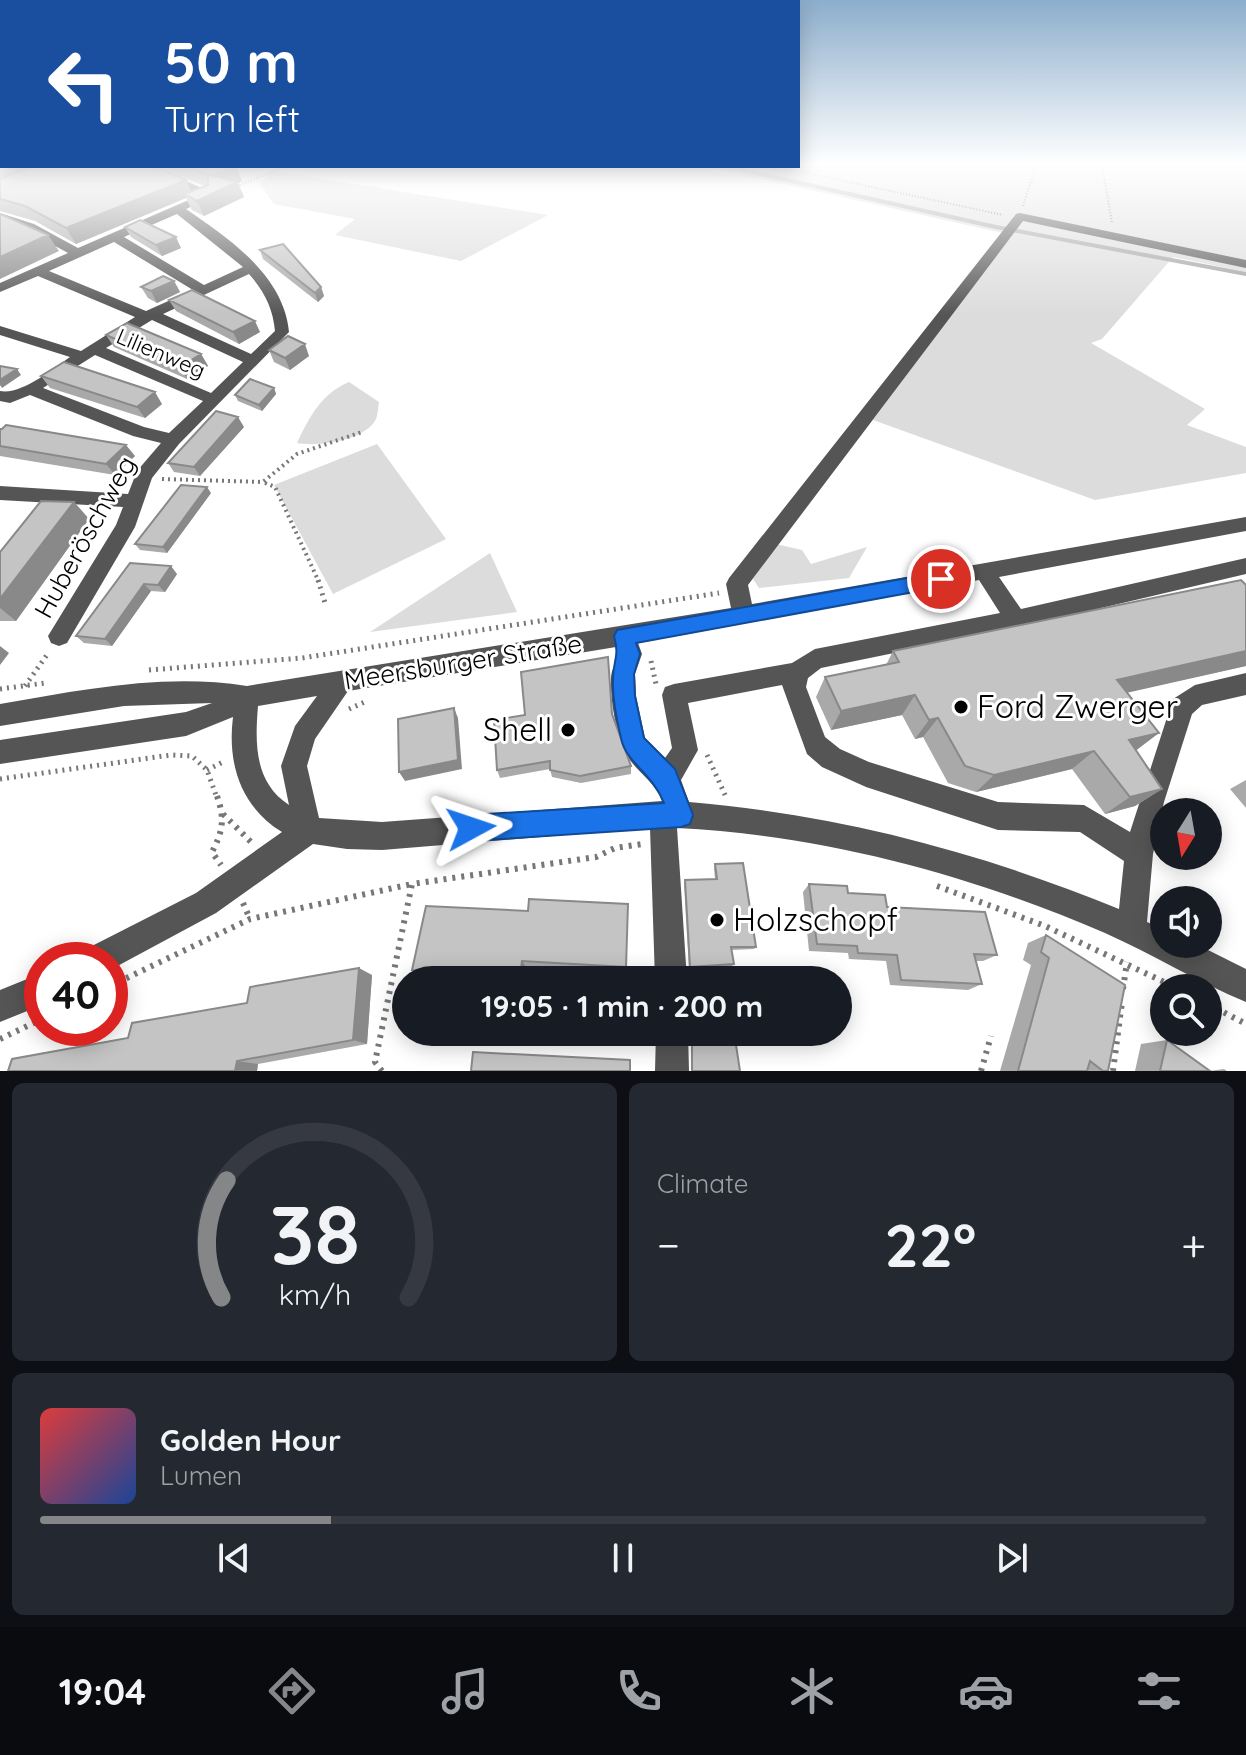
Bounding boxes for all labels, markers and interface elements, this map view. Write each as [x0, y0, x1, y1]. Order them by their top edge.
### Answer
text: 50 m [164, 27, 298, 97]
icon: left [32, 32, 136, 136]
text: Turn left [164, 96, 300, 141]
street label: Lilienweg [112, 322, 210, 384]
street label: Huberöschweg [26, 450, 143, 624]
pin [907, 545, 975, 613]
icon: arrive [919, 557, 963, 601]
street label: Meersburger Straße [342, 626, 584, 697]
place label: Ford Zwerger [977, 686, 1178, 726]
marker: Ford Zwerger [952, 698, 970, 716]
place label: Shell [483, 709, 552, 749]
marker: Shell [559, 721, 577, 739]
position arrow [429, 786, 513, 870]
north arrow [1150, 798, 1222, 870]
map controls [1150, 798, 1222, 1046]
button: sound [1150, 886, 1222, 958]
place label: Holzschopf [733, 899, 898, 939]
marker: Holzschopf [708, 911, 726, 929]
speed limit sign: 40 [24, 942, 128, 1046]
button: search [1150, 974, 1222, 1046]
text: 19:05 · 1 min · 200 m [481, 987, 763, 1025]
text: Climate [657, 1167, 748, 1200]
text: 38 [269, 1181, 360, 1285]
text: 22° [885, 1207, 976, 1282]
text: − [657, 1217, 680, 1272]
text: + [1181, 1217, 1206, 1272]
text: km/h [278, 1276, 351, 1312]
text: Golden Hour [160, 1421, 341, 1459]
text: Lumen [160, 1459, 242, 1492]
icon: previous [212, 1536, 256, 1580]
icon: pause [601, 1536, 645, 1580]
icon: next [990, 1536, 1034, 1580]
icon: directions [264, 1663, 320, 1719]
icon: music [437, 1663, 493, 1719]
icon: phone [611, 1663, 667, 1719]
icon: climate [784, 1663, 840, 1719]
icon: car [958, 1663, 1014, 1719]
icon: filters [1131, 1663, 1187, 1719]
text: 19:04 [59, 1669, 146, 1714]

